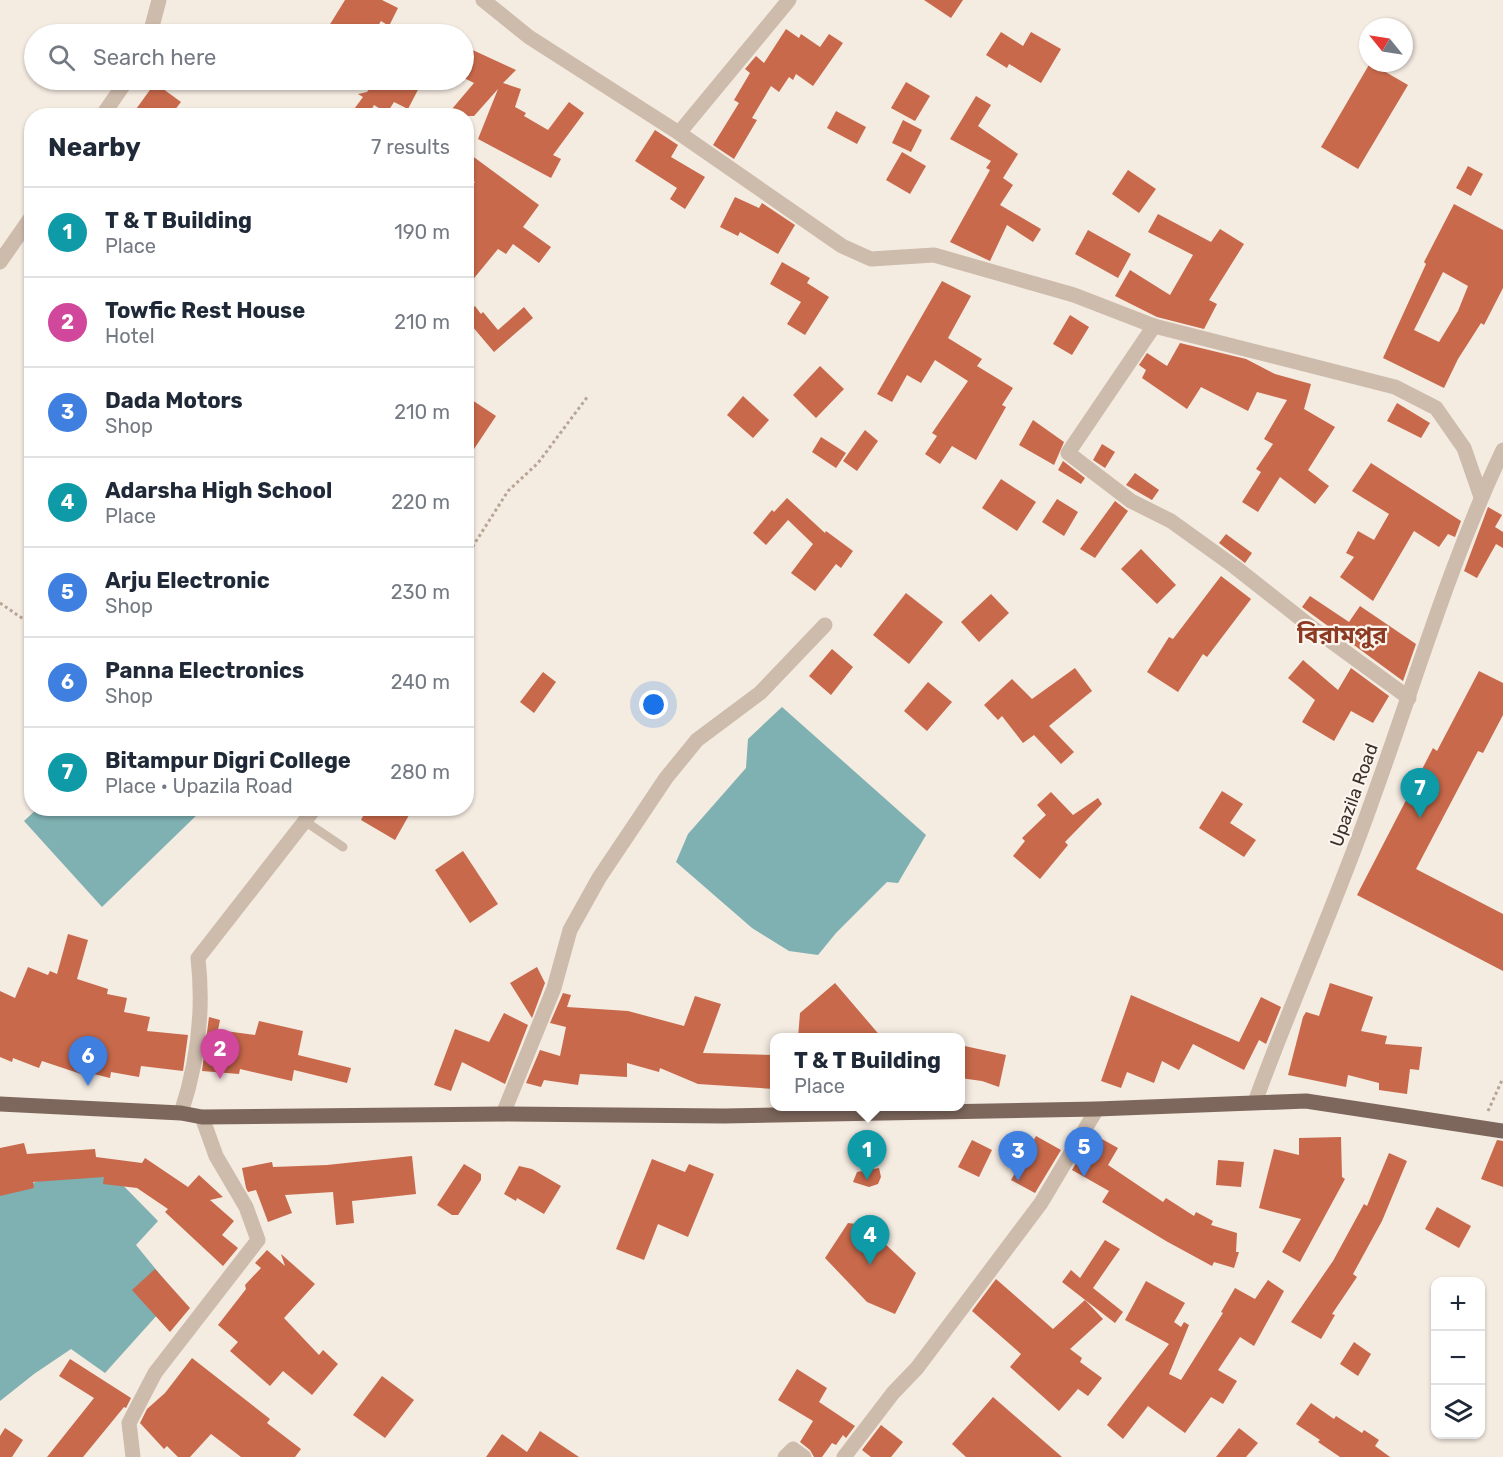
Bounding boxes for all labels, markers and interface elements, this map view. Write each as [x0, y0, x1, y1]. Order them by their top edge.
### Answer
north arrow [1359, 18, 1413, 72]
search box [24, 24, 474, 90]
icon: search [45, 41, 78, 74]
text: Search here [93, 44, 216, 71]
text: Nearby [48, 132, 141, 163]
text: 7 results [371, 135, 450, 159]
text: T & T Building [105, 207, 252, 234]
text: 1 [63, 220, 72, 244]
text: 190 m [394, 220, 450, 244]
text: Place [105, 234, 156, 258]
text: Towfic Rest House [105, 297, 305, 324]
text: 2 [61, 310, 74, 334]
text: 210 m [394, 310, 450, 334]
text: Hotel [105, 324, 155, 348]
text: Dada Motors [105, 387, 243, 414]
text: 3 [61, 400, 74, 424]
text: 210 m [394, 400, 450, 424]
text: Shop [105, 414, 153, 438]
text: Adarsha High School [105, 477, 332, 504]
text: 4 [61, 490, 74, 514]
text: 220 m [391, 490, 450, 514]
text: Place [105, 504, 156, 528]
text: Arju Electronic [105, 567, 270, 594]
text: 5 [61, 580, 74, 604]
text: 230 m [391, 580, 450, 604]
text: Shop [105, 594, 153, 618]
district label: বিরামপুর [1296, 621, 1387, 649]
text: Panna Electronics [105, 657, 304, 684]
text: 6 [61, 670, 74, 694]
text: 240 m [391, 670, 450, 694]
text: Shop [105, 684, 153, 708]
your location [639, 690, 668, 719]
street label: Upazila Road [1325, 740, 1383, 850]
text: Bitampur Digri College [105, 747, 351, 774]
text: 7 [62, 760, 73, 784]
text: 280 m [390, 760, 450, 784]
pin: 7 [1400, 768, 1440, 818]
text: Place · Upazila Road [105, 774, 293, 798]
pin: 2 [200, 1030, 240, 1079]
popup [770, 1033, 965, 1111]
pin: 6 [68, 1036, 107, 1086]
text: T & T Building [794, 1047, 941, 1074]
text: Place [794, 1074, 845, 1098]
pin: 5 [1064, 1128, 1104, 1177]
pin: 1 [848, 1130, 886, 1180]
pin: 3 [998, 1132, 1038, 1181]
pin: 4 [850, 1216, 890, 1265]
map controls [1431, 1277, 1485, 1439]
button: + [1431, 1277, 1485, 1331]
button: − [1431, 1331, 1485, 1385]
button: layers [1431, 1385, 1485, 1439]

